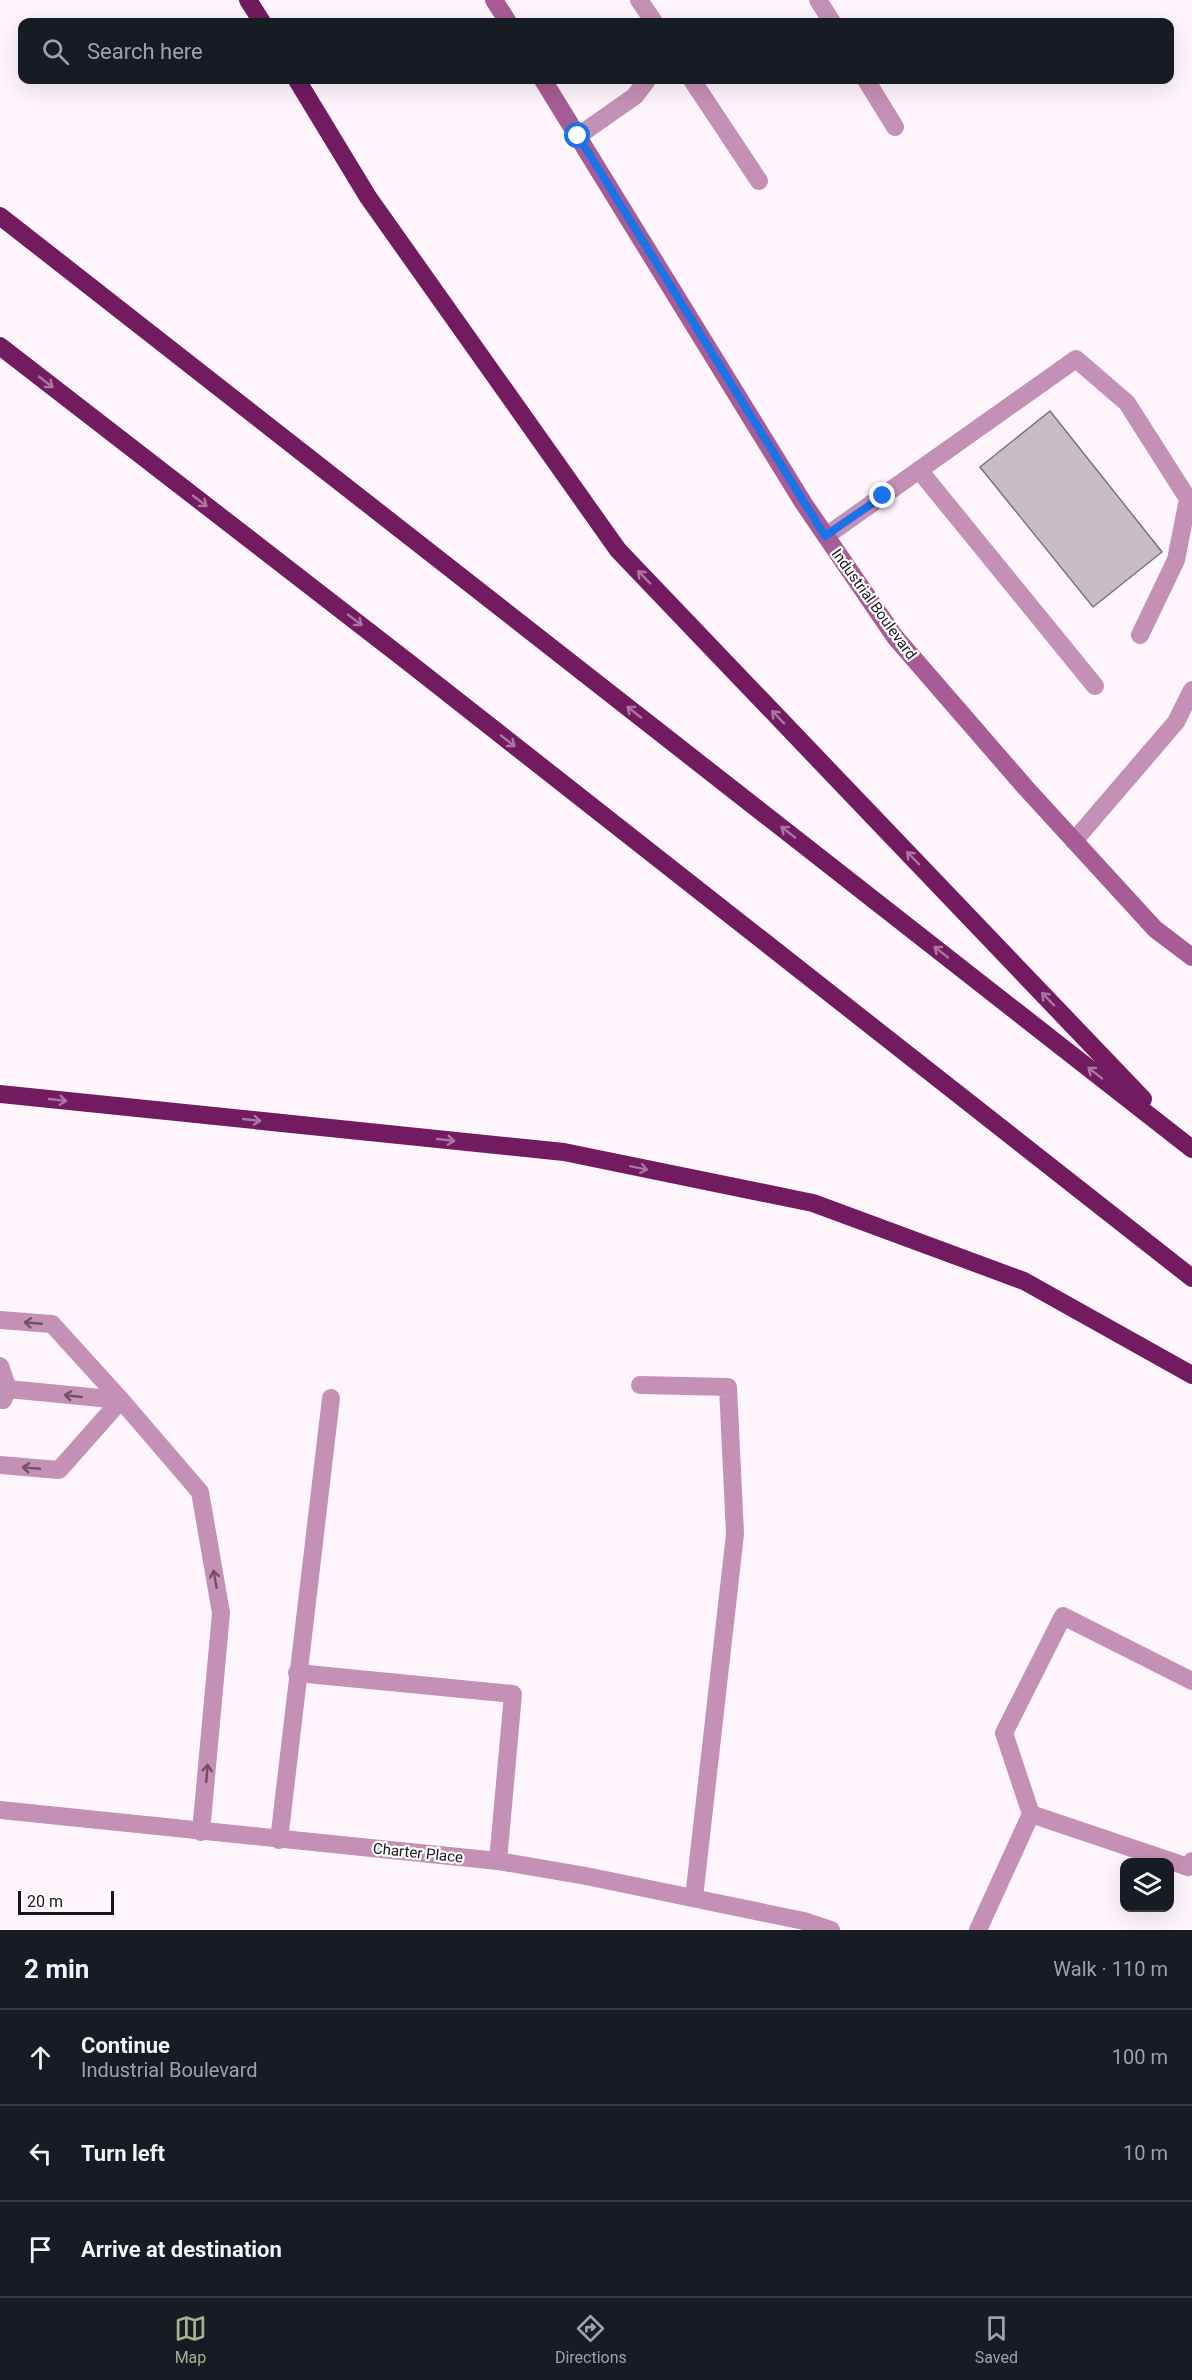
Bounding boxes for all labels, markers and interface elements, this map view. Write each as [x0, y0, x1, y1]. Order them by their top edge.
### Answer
search box [18, 18, 1174, 84]
icon: search [39, 35, 72, 68]
text: Search here [87, 39, 203, 64]
route start [564, 122, 590, 148]
one-way arrow [38, 375, 54, 388]
route end [869, 482, 895, 508]
one-way arrow [192, 495, 208, 507]
street label: Industrial Boulevard [828, 545, 920, 663]
one-way arrow [636, 569, 651, 584]
one-way arrow [346, 614, 362, 627]
one-way arrow [627, 705, 643, 718]
one-way arrow [771, 710, 786, 725]
one-way arrow [500, 734, 516, 747]
one-way arrow [780, 825, 796, 838]
one-way arrow [906, 851, 920, 866]
one-way arrow [933, 946, 949, 959]
one-way arrow [1041, 992, 1055, 1007]
one-way arrow [1087, 1066, 1103, 1079]
one-way arrow [48, 1095, 68, 1106]
one-way arrow [242, 1115, 262, 1126]
one-way arrow [436, 1135, 456, 1146]
one-way arrow [629, 1162, 648, 1174]
one-way arrow [24, 1317, 43, 1328]
one-way arrow [63, 1390, 83, 1401]
one-way arrow [21, 1462, 41, 1473]
one-way arrow [209, 1570, 220, 1590]
one-way arrow [202, 1764, 213, 1784]
street label: Charter Place [372, 1839, 464, 1867]
map controls [1120, 1858, 1174, 1912]
button: layers [1120, 1858, 1174, 1912]
scale bar [18, 1888, 114, 1916]
text: 20 m [27, 1892, 63, 1911]
text: 2 min [24, 1954, 89, 1984]
text: Walk · 110 m [1053, 1957, 1168, 1981]
text: Continue [81, 2033, 170, 2058]
icon: ahead [24, 2041, 57, 2074]
text: 100 m [1112, 2045, 1168, 2069]
text: Industrial Boulevard [81, 2058, 258, 2082]
icon: left [24, 2137, 57, 2170]
text: Turn left [81, 2141, 165, 2166]
text: 10 m [1123, 2141, 1168, 2165]
icon: arrive [24, 2233, 57, 2266]
text: Arrive at destination [81, 2237, 282, 2262]
tab: Map [174, 2312, 207, 2367]
tab: Directions [555, 2312, 627, 2367]
tab: Saved [975, 2312, 1018, 2367]

